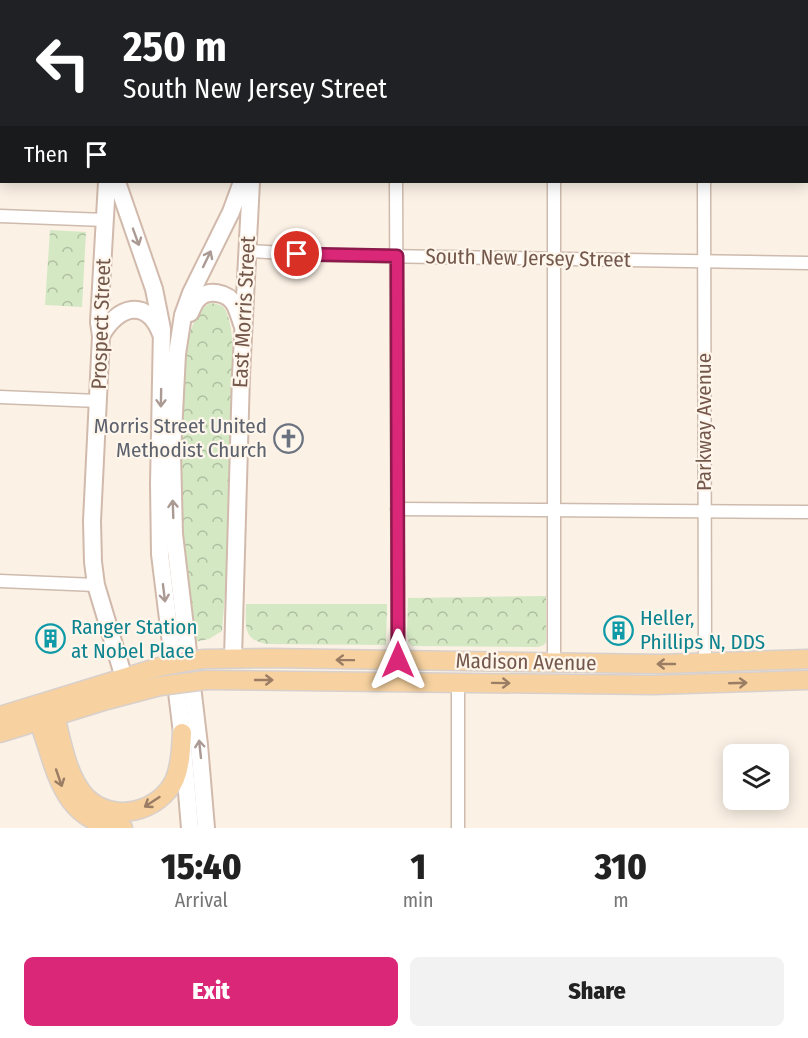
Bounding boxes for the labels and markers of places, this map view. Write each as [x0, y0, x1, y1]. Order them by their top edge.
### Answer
pin [271, 228, 322, 279]
place label: Morris Street United Methodist Church [94, 413, 267, 463]
church icon: Morris Street United Methodist Church [272, 422, 304, 454]
place label: Heller, Phillips N, DDS [640, 605, 765, 655]
place label: Ranger Station at Nobel Place [71, 614, 197, 664]
building icon: Heller, Phillips N, DDS [603, 614, 635, 646]
building icon: Ranger Station at Nobel Place [34, 623, 66, 655]

